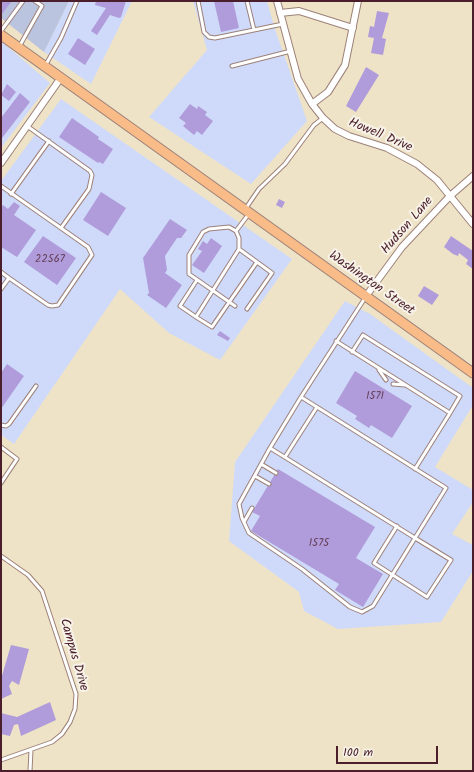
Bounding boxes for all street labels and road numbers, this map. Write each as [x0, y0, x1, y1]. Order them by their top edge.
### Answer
street label: Howell Drive [346, 116, 414, 156]
street label: Hudson Lane [379, 194, 437, 258]
street label: Washington Street [325, 249, 417, 319]
street label: Campus Drive [55, 617, 91, 693]

